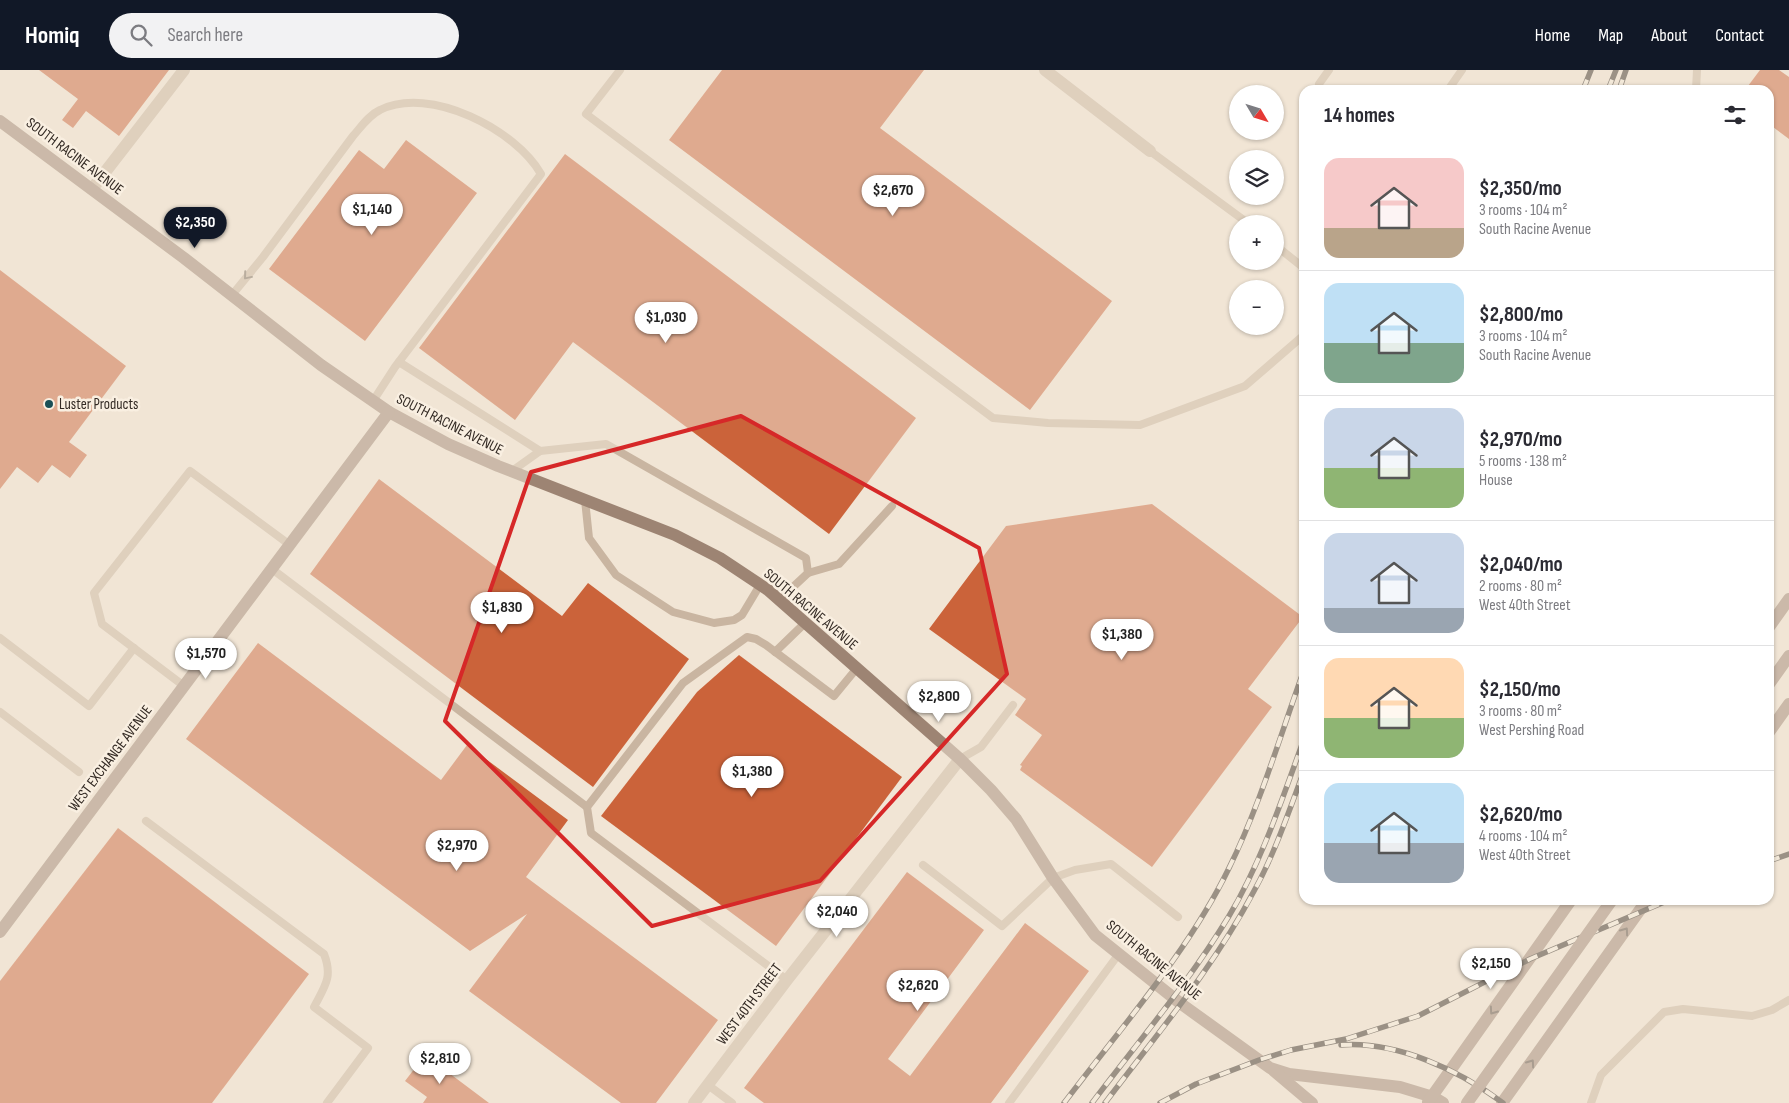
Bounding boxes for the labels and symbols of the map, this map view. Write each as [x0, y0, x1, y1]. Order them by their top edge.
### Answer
north arrow [1229, 85, 1284, 140]
street label: SOUTH RACINE AVENUE [22, 114, 127, 199]
pin: $2,670 [852, 174, 934, 217]
pin: $1,140 [331, 194, 413, 236]
pin: $2,350 [154, 206, 236, 249]
one-way arrow [245, 270, 253, 279]
pin: $1,030 [625, 302, 707, 344]
street label: SOUTH RACINE AVENUE [393, 389, 506, 459]
place label: Luster Products [59, 395, 138, 414]
marker: Luster Products [43, 398, 55, 410]
street label: SOUTH RACINE AVENUE [760, 564, 862, 654]
pin: $1,830 [461, 592, 543, 634]
pin: $1,380 [1081, 618, 1163, 661]
pin: $1,570 [165, 638, 247, 680]
pin: $2,800 [898, 680, 980, 723]
street label: WEST EXCHANGE AVENUE [64, 701, 157, 815]
pin: $1,380 [711, 756, 793, 798]
pin: $2,970 [416, 830, 498, 872]
pin: $2,040 [796, 896, 878, 938]
street label: SOUTH RACINE AVENUE [1102, 916, 1205, 1005]
one-way arrow [1619, 927, 1628, 937]
pin: $2,150 [1450, 948, 1532, 990]
street label: WEST 40TH STREET [713, 960, 786, 1049]
pin: $2,620 [877, 970, 959, 1012]
one-way arrow [1490, 1005, 1499, 1015]
pin: $2,810 [399, 1042, 481, 1085]
one-way arrow [1525, 1059, 1534, 1069]

